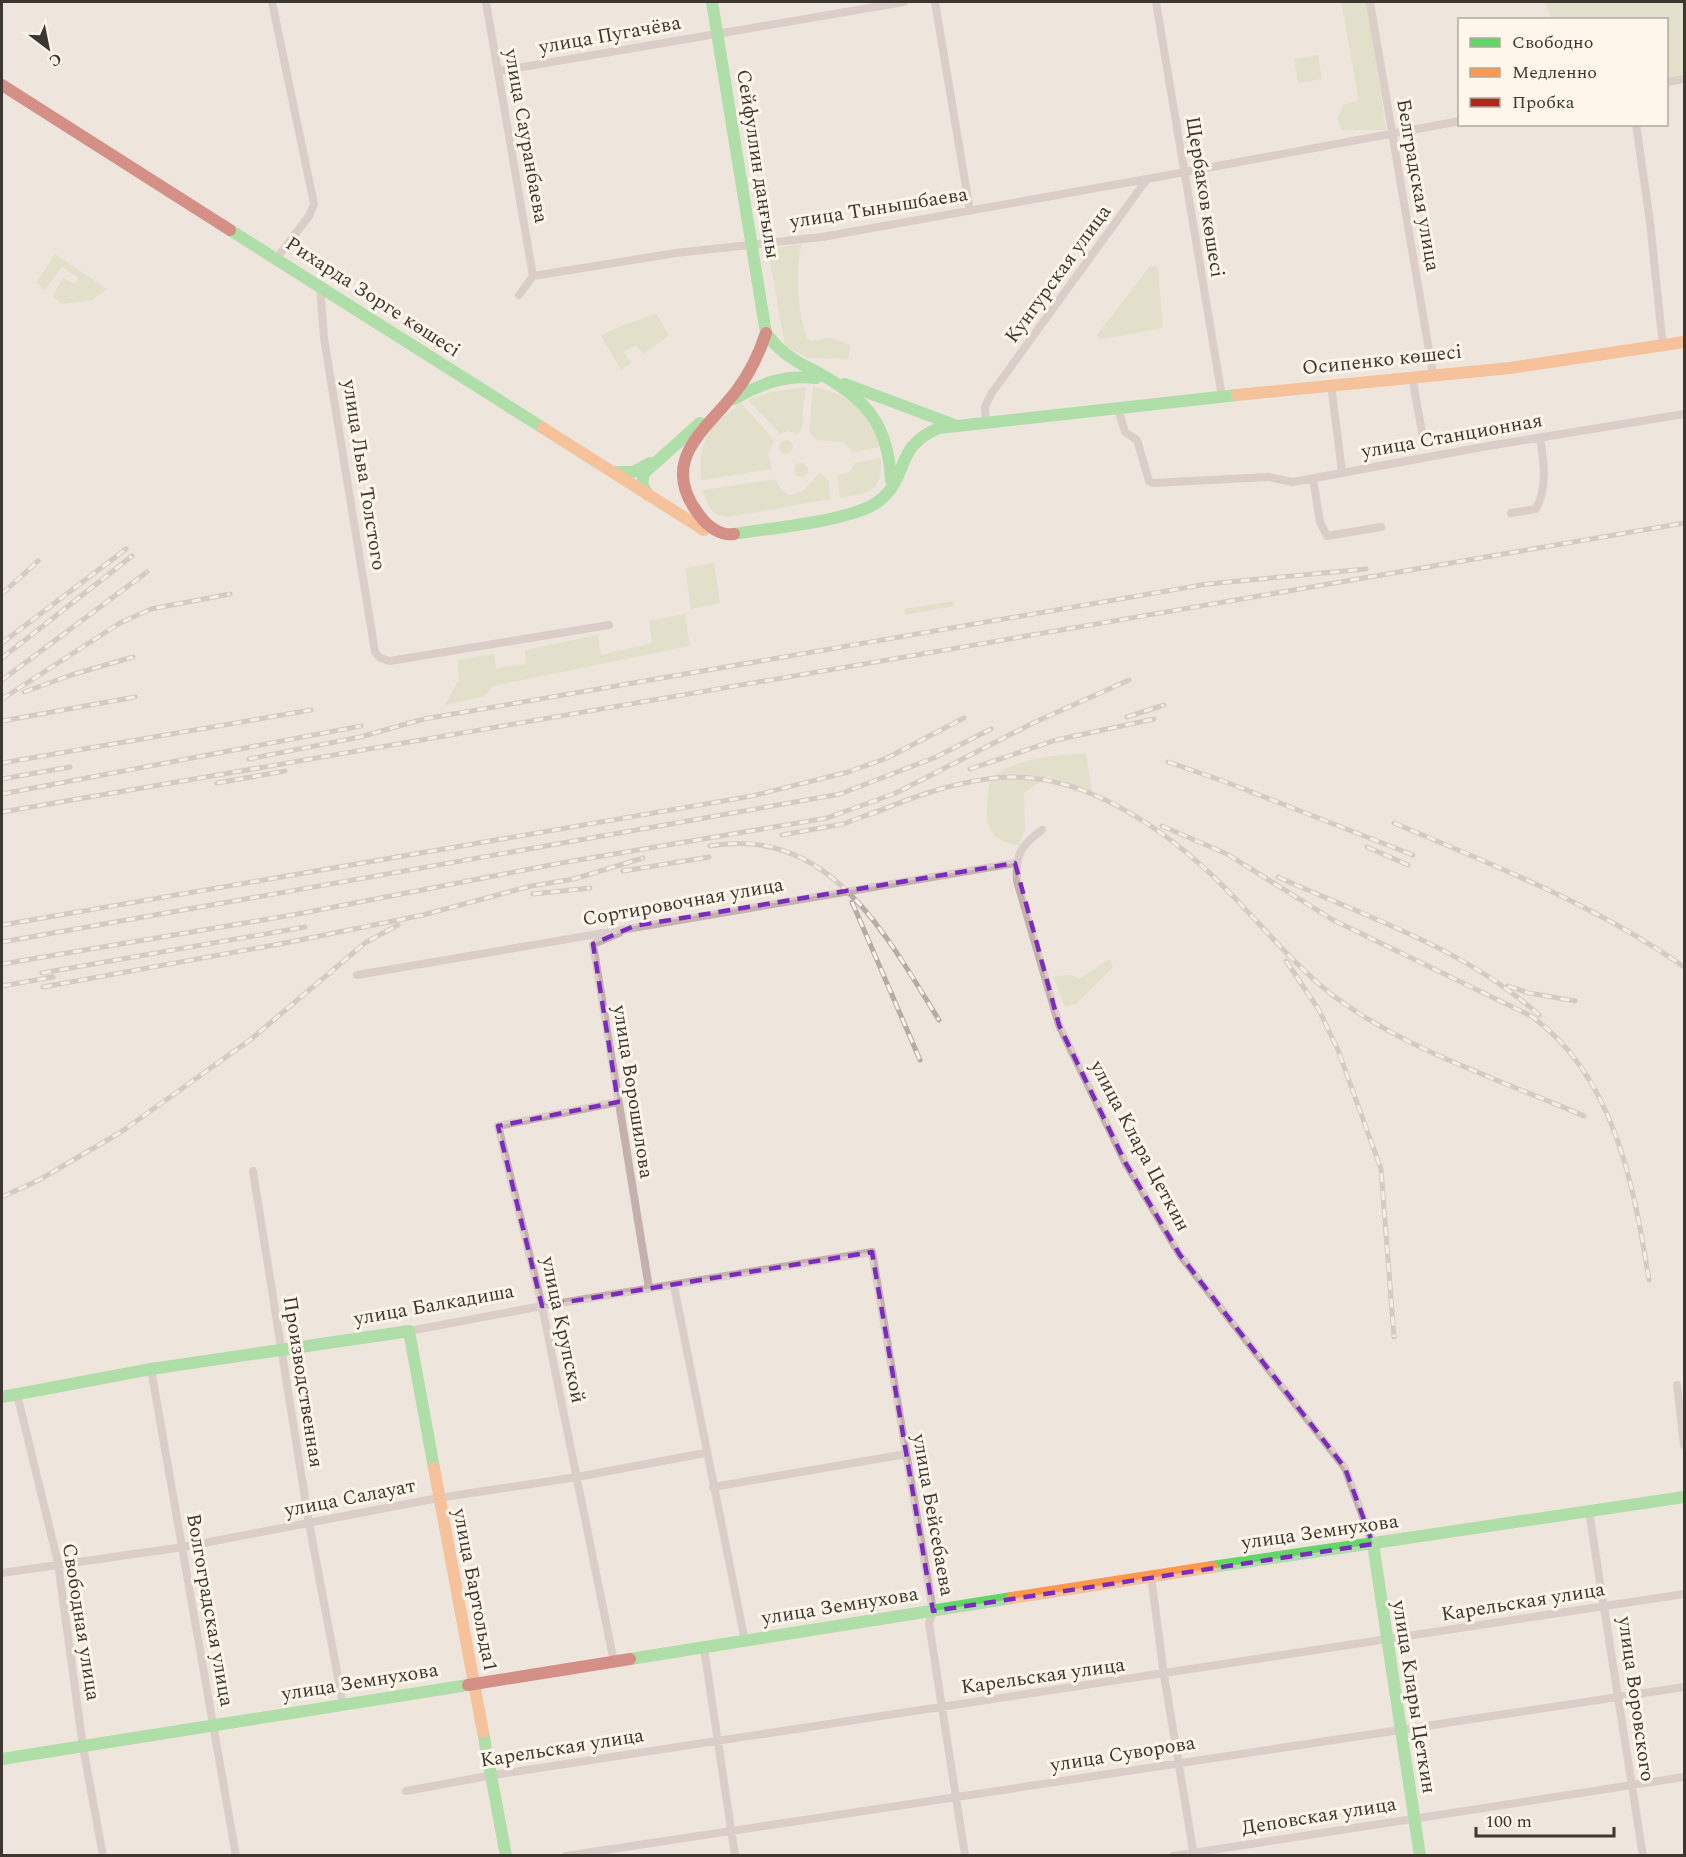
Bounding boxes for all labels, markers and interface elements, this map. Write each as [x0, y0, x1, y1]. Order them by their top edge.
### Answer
street label: улица Пугачёва [536, 8, 684, 62]
north arrow [18, 18, 78, 78]
legend [1458, 18, 1668, 126]
text: Свободно [1512, 29, 1593, 56]
street label: улица Сауранбаева [496, 46, 556, 226]
text: С [44, 47, 67, 73]
text: Медленно [1512, 59, 1597, 86]
street label: Сейфуллин даңғылы [728, 67, 788, 261]
text: Пробка [1512, 89, 1575, 116]
street label: Белградская улица [1388, 96, 1448, 274]
street label: Щербаков көшесі [1177, 114, 1233, 280]
street label: улица Тынышбаева [787, 179, 970, 237]
street label: Кунгурская улица [997, 198, 1119, 350]
street label: Рихарда Зорге көшесі [279, 229, 467, 365]
street label: Осипенко көшесі [1301, 337, 1463, 383]
street label: улица Льва Толстого [334, 377, 394, 572]
street label: улица Станционная [1358, 405, 1545, 467]
street label: Сортировочная улица [580, 870, 786, 934]
street label: улица Ворошилова [604, 1002, 662, 1181]
street label: улица Клара Цеткин [1082, 1054, 1198, 1237]
street label: улица Крупской [533, 1253, 593, 1406]
street label: улица Балкадиша [351, 1276, 517, 1334]
street label: Производственная [275, 1294, 331, 1470]
street label: улица Бейсебаева [904, 1431, 962, 1599]
street label: улица Салауат [281, 1471, 418, 1526]
street label: улица Бартольда1 [444, 1505, 506, 1674]
street label: улица Земнухова [1239, 1506, 1401, 1558]
street label: Волгоградская улица [178, 1511, 242, 1709]
street label: Свободная улица [54, 1541, 108, 1703]
street label: Карельская улица [1439, 1574, 1607, 1630]
street label: улица Земнухова [759, 1579, 921, 1633]
street label: улица Клары Цеткин [1384, 1597, 1444, 1796]
street label: улица Воровского [1609, 1614, 1662, 1783]
street label: Карельская улица [959, 1650, 1127, 1702]
street label: улица Земнухова [279, 1655, 441, 1709]
street label: Карельская улица [478, 1720, 646, 1776]
street label: улица Суворова [1047, 1728, 1198, 1780]
street label: Деповская улица [1239, 1789, 1399, 1843]
scale bar [1476, 1800, 1614, 1838]
text: 100 m [1485, 1808, 1532, 1835]

